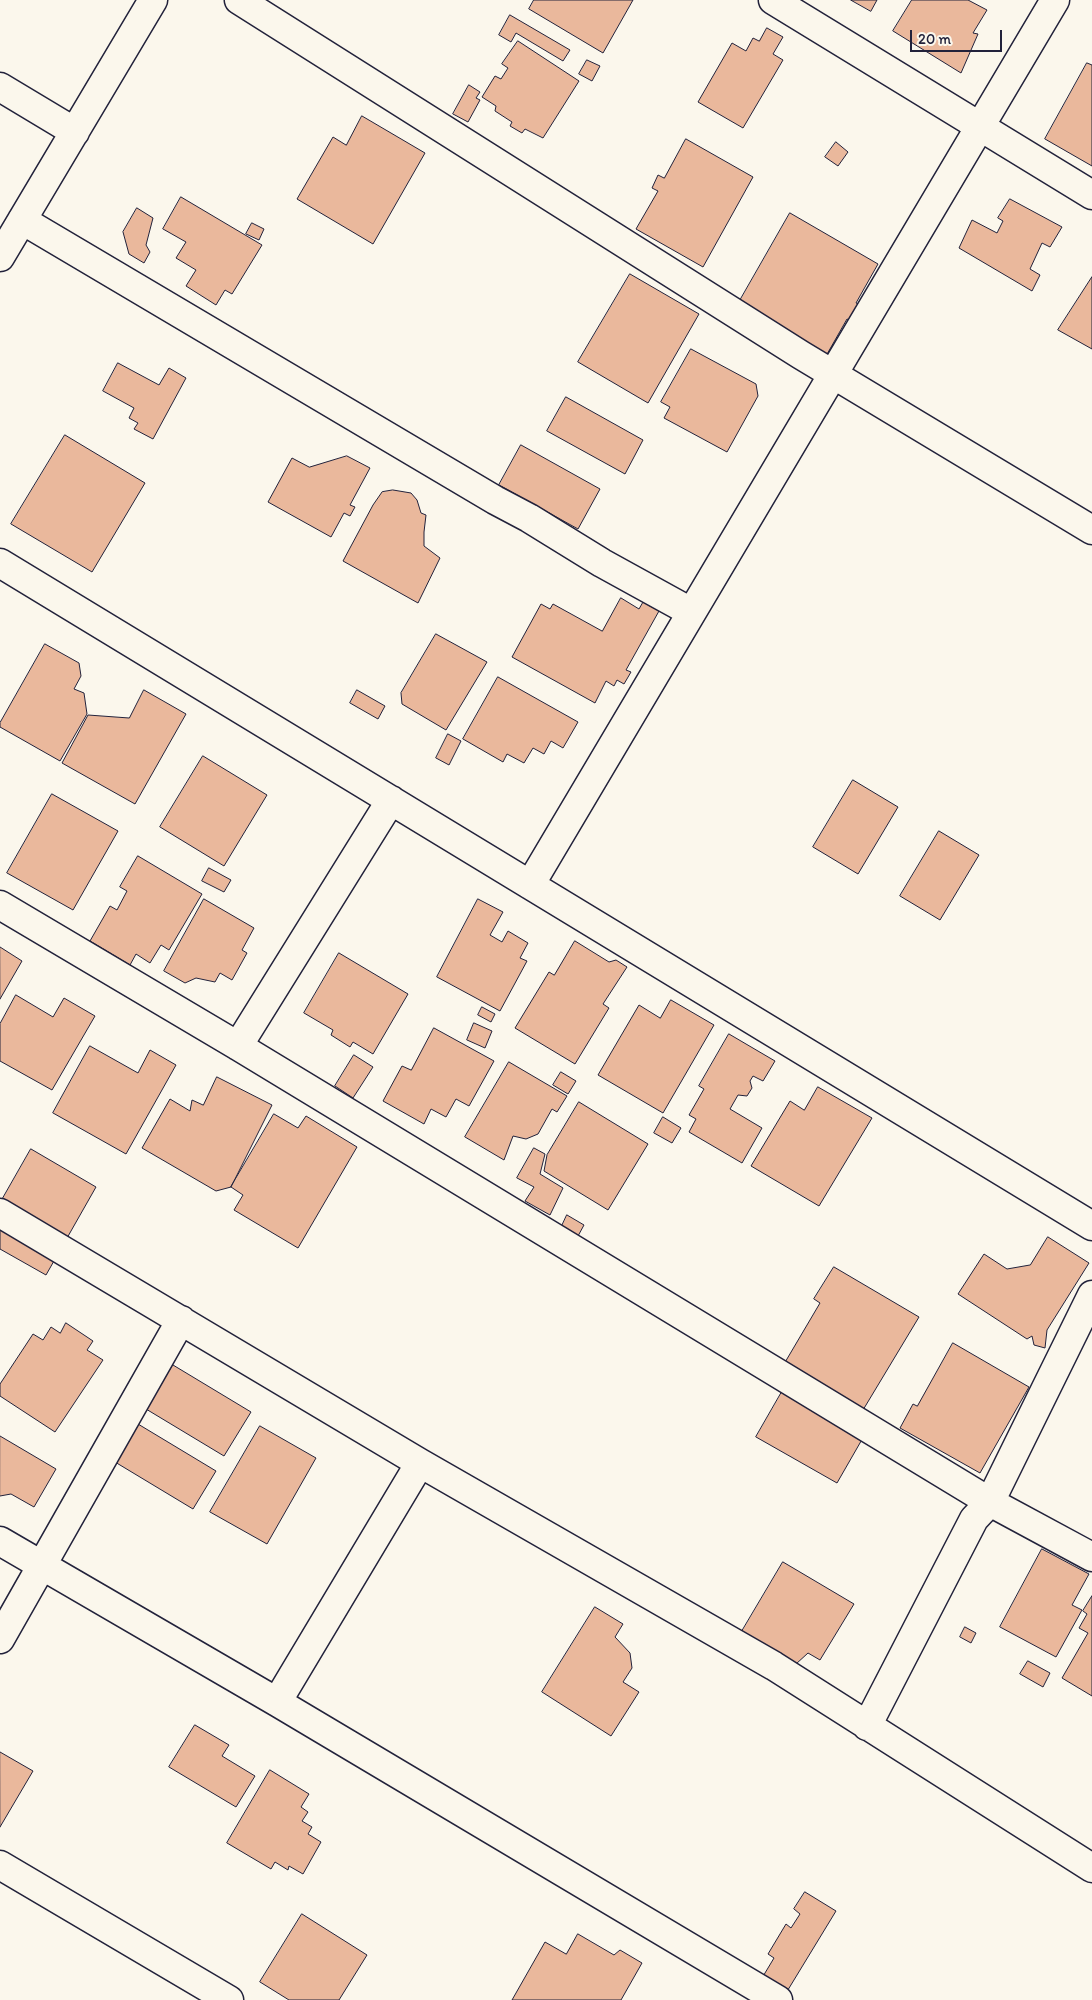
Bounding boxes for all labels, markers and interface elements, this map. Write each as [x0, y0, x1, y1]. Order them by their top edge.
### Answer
scale bar [912, 20, 1004, 52]
text: 20 m [918, 30, 951, 48]

